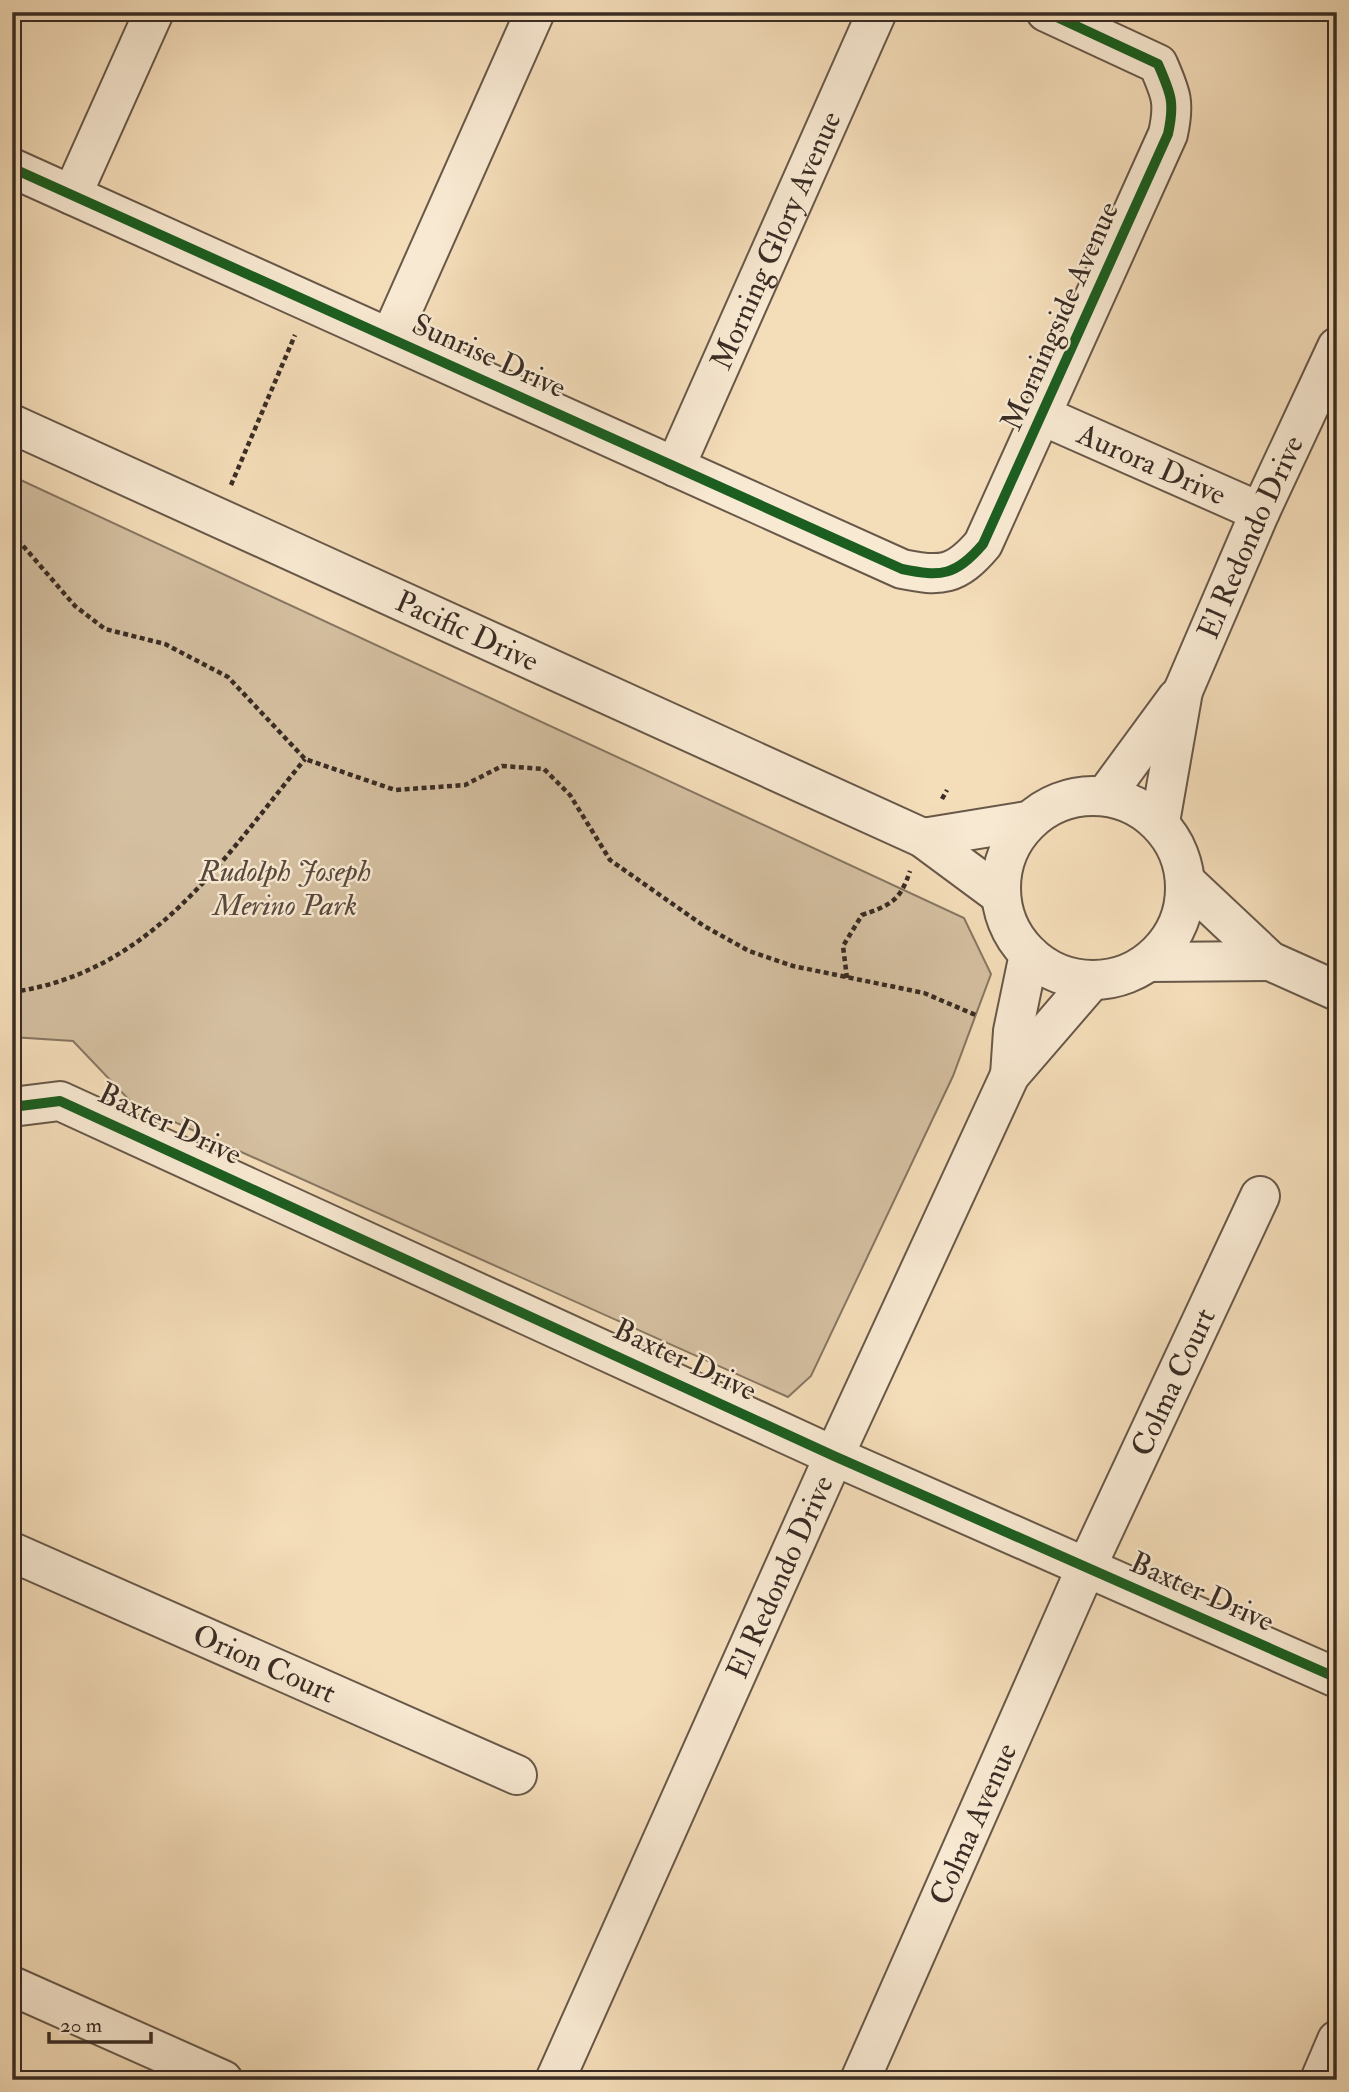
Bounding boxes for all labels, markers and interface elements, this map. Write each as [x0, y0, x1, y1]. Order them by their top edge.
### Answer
street label: Morning Glory Avenue [702, 105, 849, 375]
street label: Morningside Avenue [993, 196, 1127, 436]
street label: Sunrise Drive [406, 306, 572, 406]
street label: Aurora Drive [1071, 415, 1232, 513]
street label: El Redondo Drive [1189, 430, 1312, 644]
street label: Pacific Drive [390, 582, 544, 679]
park label: Rudolph Joseph Merino Park [198, 853, 371, 924]
street label: Baxter Drive [93, 1075, 247, 1173]
street label: Colma Court [1123, 1302, 1224, 1462]
street label: Baxter Drive [608, 1311, 762, 1409]
street label: El Redondo Drive [718, 1470, 841, 1684]
street label: Baxter Drive [1124, 1544, 1280, 1640]
street label: Orion Court [187, 1616, 342, 1711]
street label: Colma Avenue [921, 1737, 1025, 1910]
scale bar [49, 2001, 150, 2045]
text: 20 m [60, 2012, 102, 2039]

